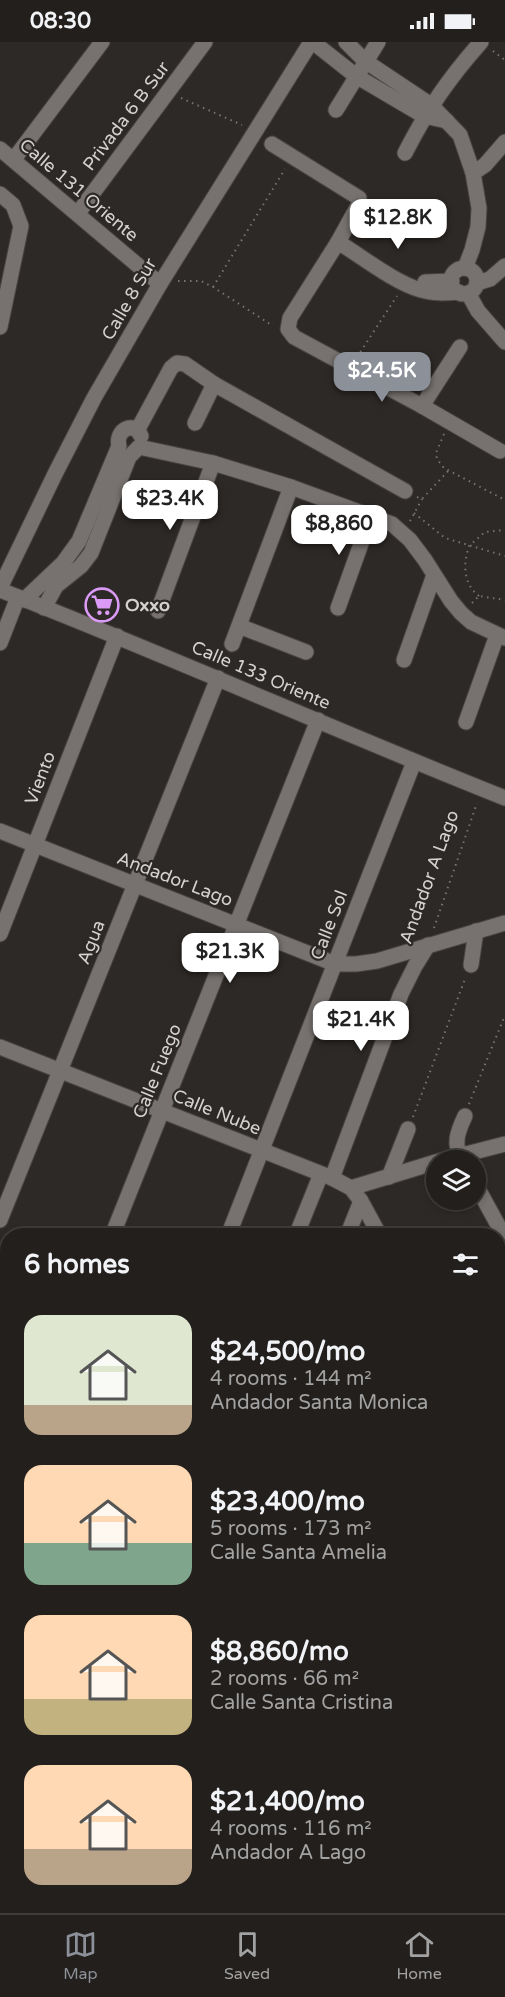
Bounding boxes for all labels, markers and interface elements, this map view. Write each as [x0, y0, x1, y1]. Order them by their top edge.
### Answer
text: 08:30 [30, 8, 91, 34]
street label: Privada 6 B Sur [78, 57, 174, 175]
street label: Calle 131 Oriente [15, 134, 143, 246]
pin: $12.8K [349, 199, 447, 250]
text: $12.8K [364, 206, 432, 230]
street label: Calle 8 Sur [97, 254, 161, 344]
pin: $24.5K [333, 352, 431, 403]
text: $24.5K [348, 359, 416, 383]
pin: $23.4K [121, 480, 219, 531]
text: $23.4K [136, 487, 204, 511]
pin: $8,860 [290, 505, 388, 556]
text: $8,860 [305, 512, 373, 536]
supermarket icon: Oxxo [84, 587, 120, 623]
place label: Oxxo [125, 594, 170, 616]
street label: Calle 133 Oriente [188, 636, 334, 714]
street label: Viento [20, 748, 60, 808]
street label: Andador A Lago [395, 807, 463, 947]
street label: Andador Lago [114, 847, 236, 911]
street label: Calle Sol [306, 887, 352, 963]
street label: Agua [72, 917, 110, 967]
pin: $21.3K [181, 933, 279, 984]
text: $21.3K [196, 940, 264, 964]
pin: $21.4K [312, 1001, 410, 1052]
text: $21.4K [327, 1008, 395, 1032]
street label: Calle Fuego [128, 1020, 186, 1122]
street label: Calle Nube [170, 1084, 264, 1140]
map controls [426, 1150, 486, 1210]
button: layers [426, 1150, 486, 1210]
icon: filters [449, 1248, 482, 1281]
text: 6 homes [24, 1249, 130, 1280]
text: $24,500/mo [210, 1336, 365, 1367]
icon: home [72, 1339, 144, 1411]
text: 4 rooms · 144 m² [210, 1367, 372, 1391]
text: Andador Santa Monica [210, 1391, 428, 1415]
text: $23,400/mo [210, 1486, 365, 1517]
icon: home [72, 1489, 144, 1561]
text: 5 rooms · 173 m² [210, 1517, 372, 1541]
text: Calle Santa Amelia [210, 1541, 387, 1565]
text: $8,860/mo [210, 1636, 349, 1667]
icon: home [72, 1639, 144, 1711]
text: 2 rooms · 66 m² [210, 1667, 359, 1691]
text: Calle Santa Cristina [210, 1691, 393, 1715]
text: $21,400/mo [210, 1786, 365, 1817]
icon: home [72, 1789, 144, 1861]
text: 4 rooms · 116 m² [210, 1817, 372, 1841]
text: Andador A Lago [210, 1841, 366, 1865]
tab: Map [63, 1928, 98, 1984]
tab: Saved [224, 1928, 270, 1984]
tab: Home [397, 1928, 442, 1984]

